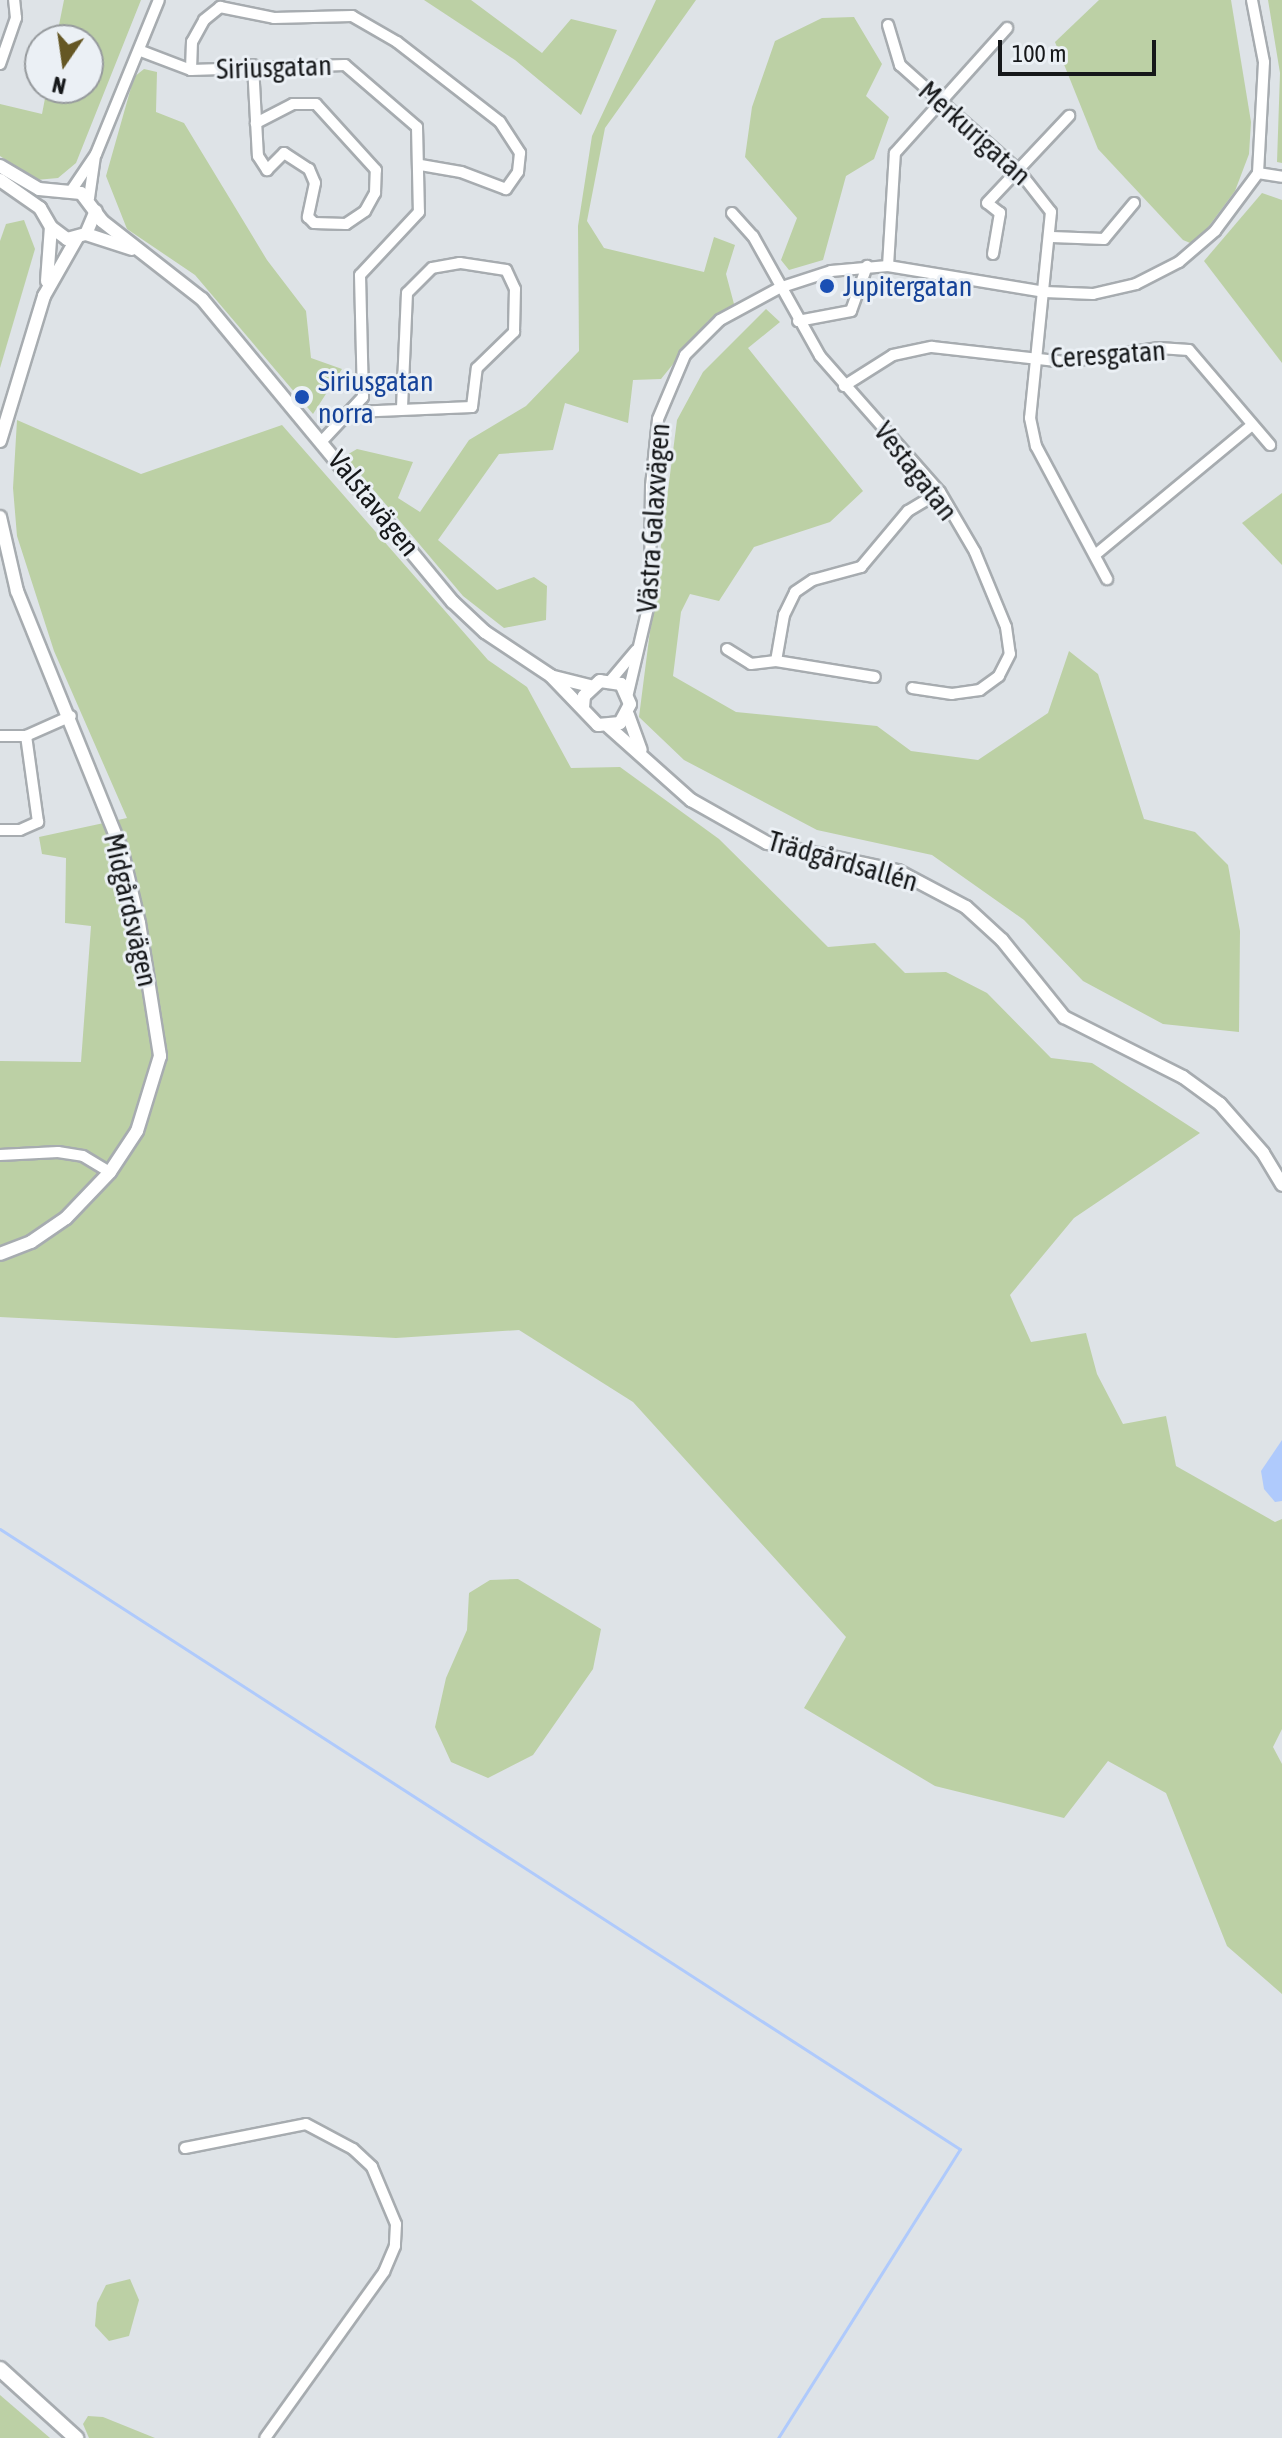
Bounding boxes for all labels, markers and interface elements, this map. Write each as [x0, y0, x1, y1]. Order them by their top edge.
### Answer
north arrow [24, 24, 104, 104]
scale bar [1002, 24, 1160, 74]
text: 100 m [1012, 40, 1066, 67]
street label: Siriusgatan [216, 48, 332, 86]
text: N [50, 71, 68, 100]
street label: Merkurigatan [912, 74, 1038, 192]
place label: Jupitergatan [843, 269, 972, 303]
marker: Jupitergatan [818, 277, 836, 295]
street label: Ceresgatan [1049, 333, 1167, 375]
place label: Siriusgatan norra [318, 364, 433, 430]
marker: Siriusgatan norra [293, 388, 311, 406]
street label: Vestagatan [867, 415, 965, 527]
street label: Västra Galaxvägen [630, 422, 676, 614]
street label: Valstavägen [321, 443, 427, 563]
street label: Trädgårdsallén [764, 824, 922, 898]
street label: Midgårdsvägen [97, 830, 165, 990]

